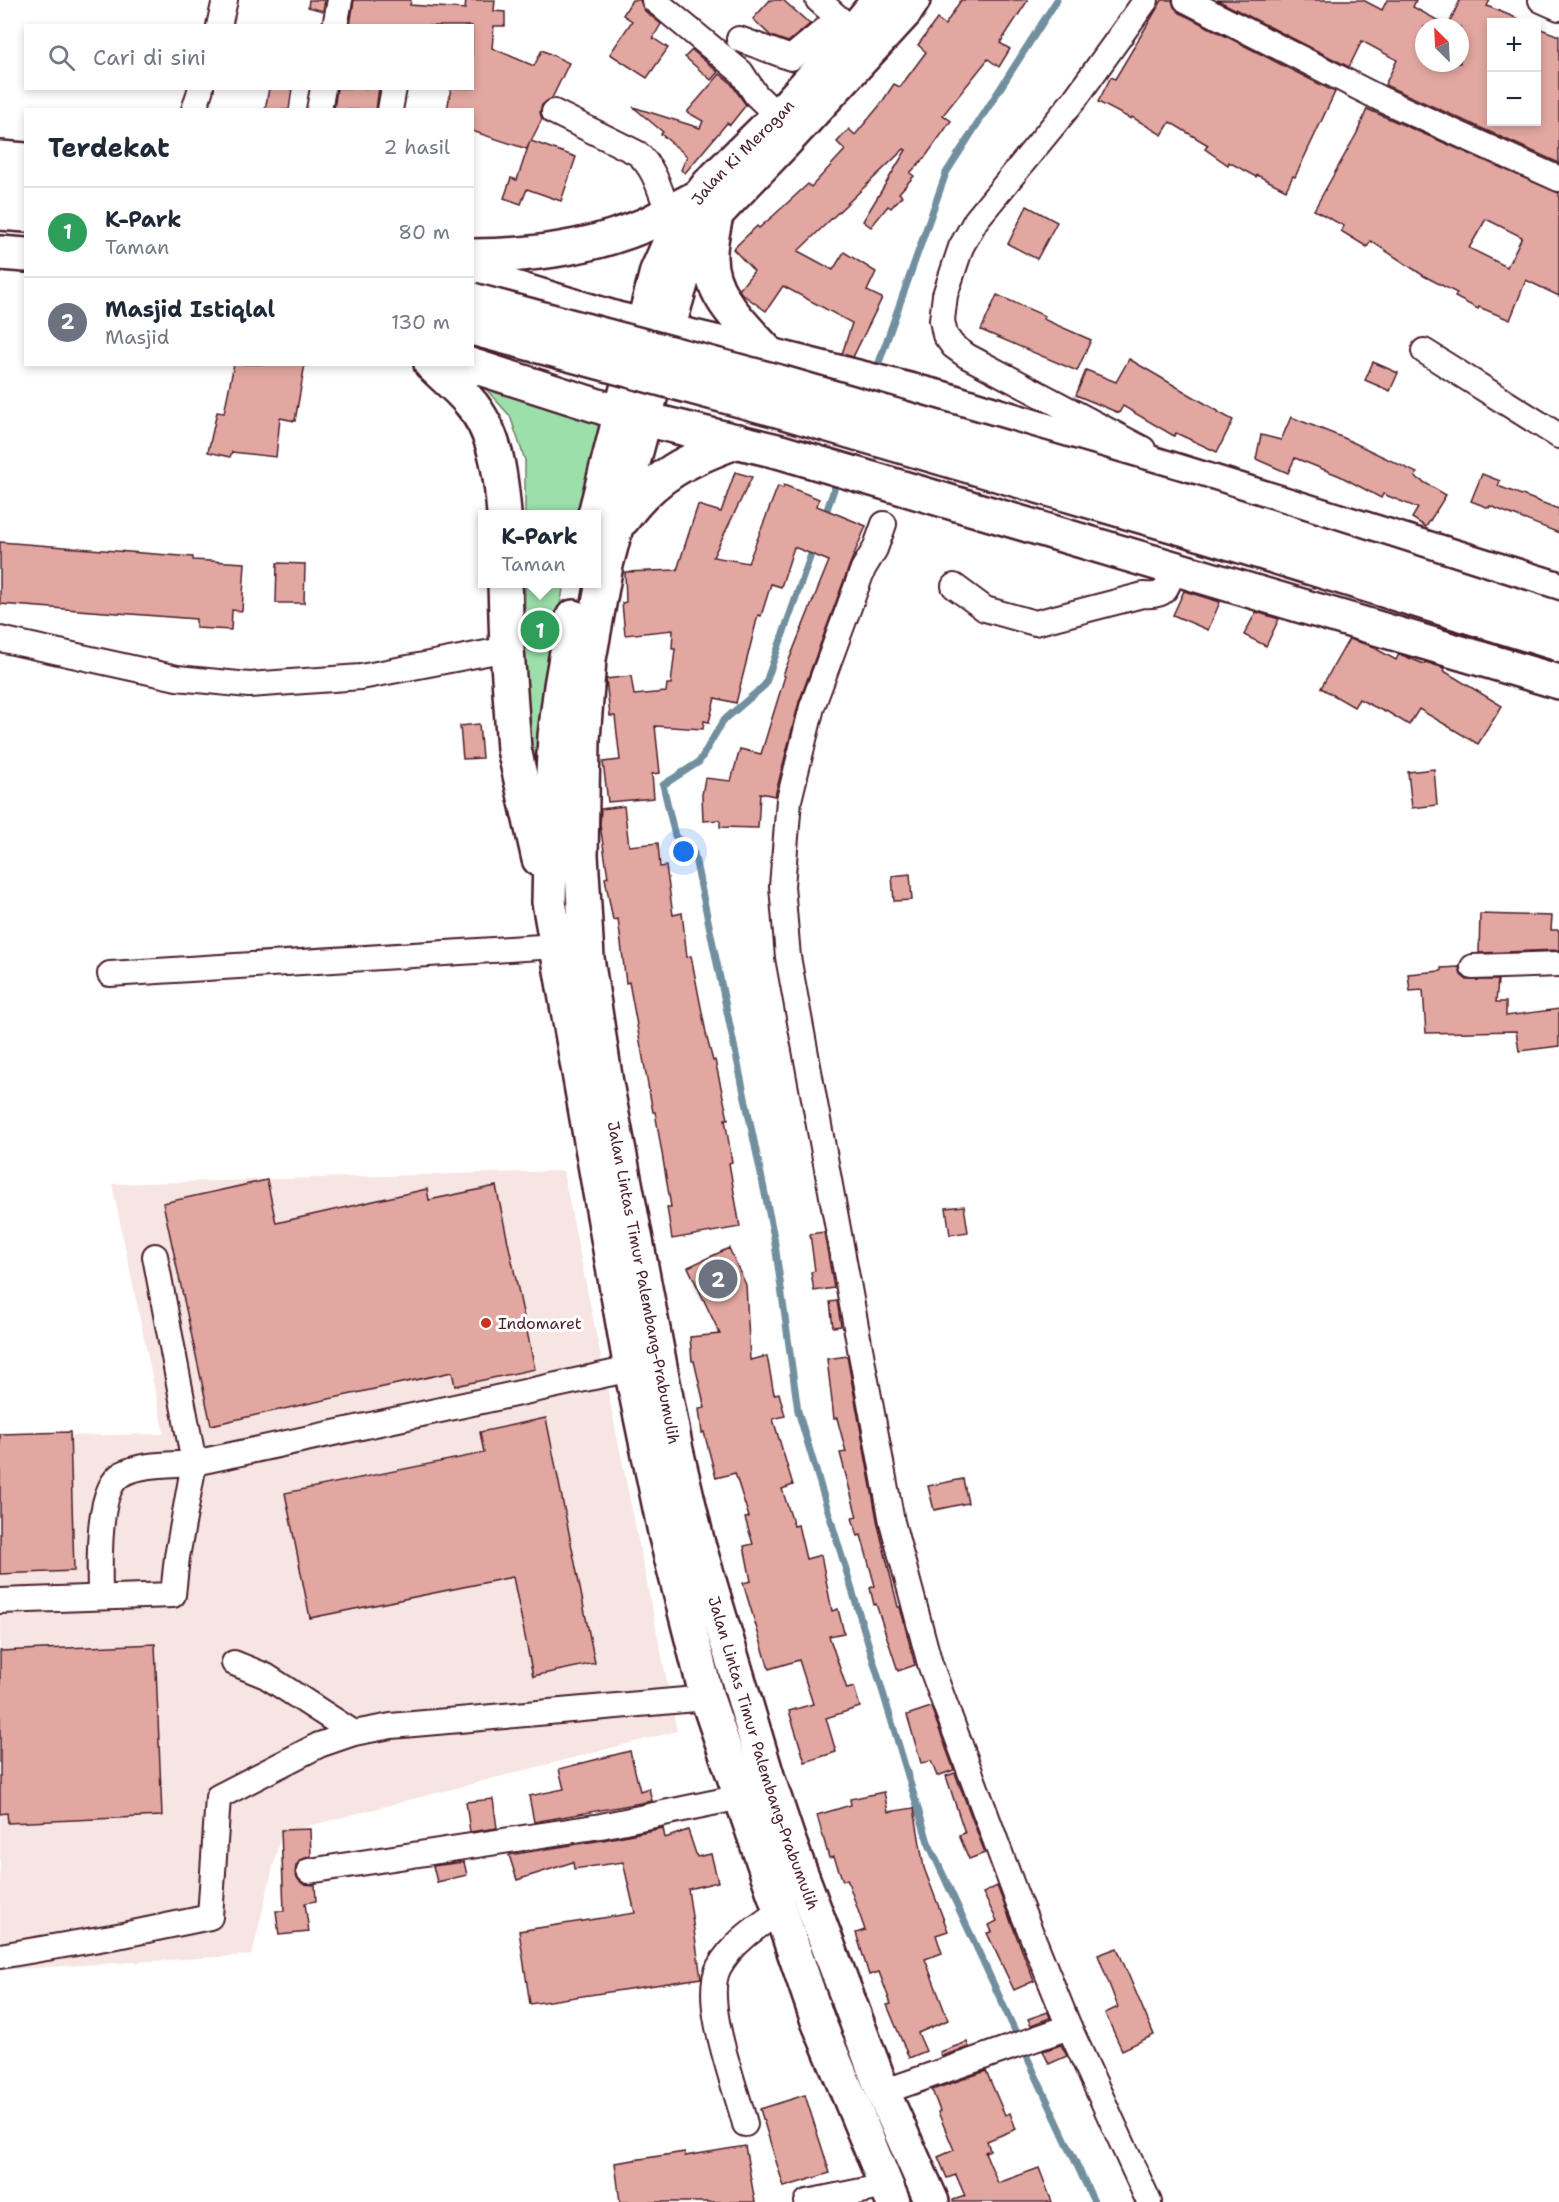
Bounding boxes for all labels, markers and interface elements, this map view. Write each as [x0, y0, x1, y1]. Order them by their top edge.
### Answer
north arrow [1415, 18, 1469, 72]
map controls [1487, 18, 1541, 126]
button: + [1487, 18, 1541, 72]
search box [24, 24, 474, 90]
icon: search [45, 41, 78, 74]
text: Cari di sini [93, 43, 206, 72]
button: − [1487, 72, 1541, 126]
street label: Jalan Ki Merogan [687, 95, 799, 209]
text: Terdekat [48, 130, 170, 165]
text: 2 hasil [384, 134, 450, 160]
text: K-Park [105, 205, 182, 234]
text: 1 [63, 219, 72, 245]
text: 80 m [398, 219, 450, 245]
text: Taman [105, 234, 169, 260]
text: Masjid Istiqlal [105, 295, 275, 324]
text: 2 [61, 309, 75, 335]
text: 130 m [391, 309, 450, 335]
text: Masjid [105, 324, 169, 350]
popup [478, 510, 601, 588]
text: K-Park [501, 522, 578, 551]
text: Taman [501, 551, 565, 577]
pin: 1 [520, 608, 560, 652]
your location [669, 837, 698, 866]
street label: Jalan Lintas Timur Palembang-Prabumulih [603, 1120, 685, 1446]
pin: 2 [698, 1256, 738, 1302]
place label: Indomaret [498, 1313, 582, 1334]
marker: Indomaret [479, 1316, 493, 1330]
street label: Jalan Lintas Timur Palembang-Prabumulih [703, 1594, 824, 1913]

